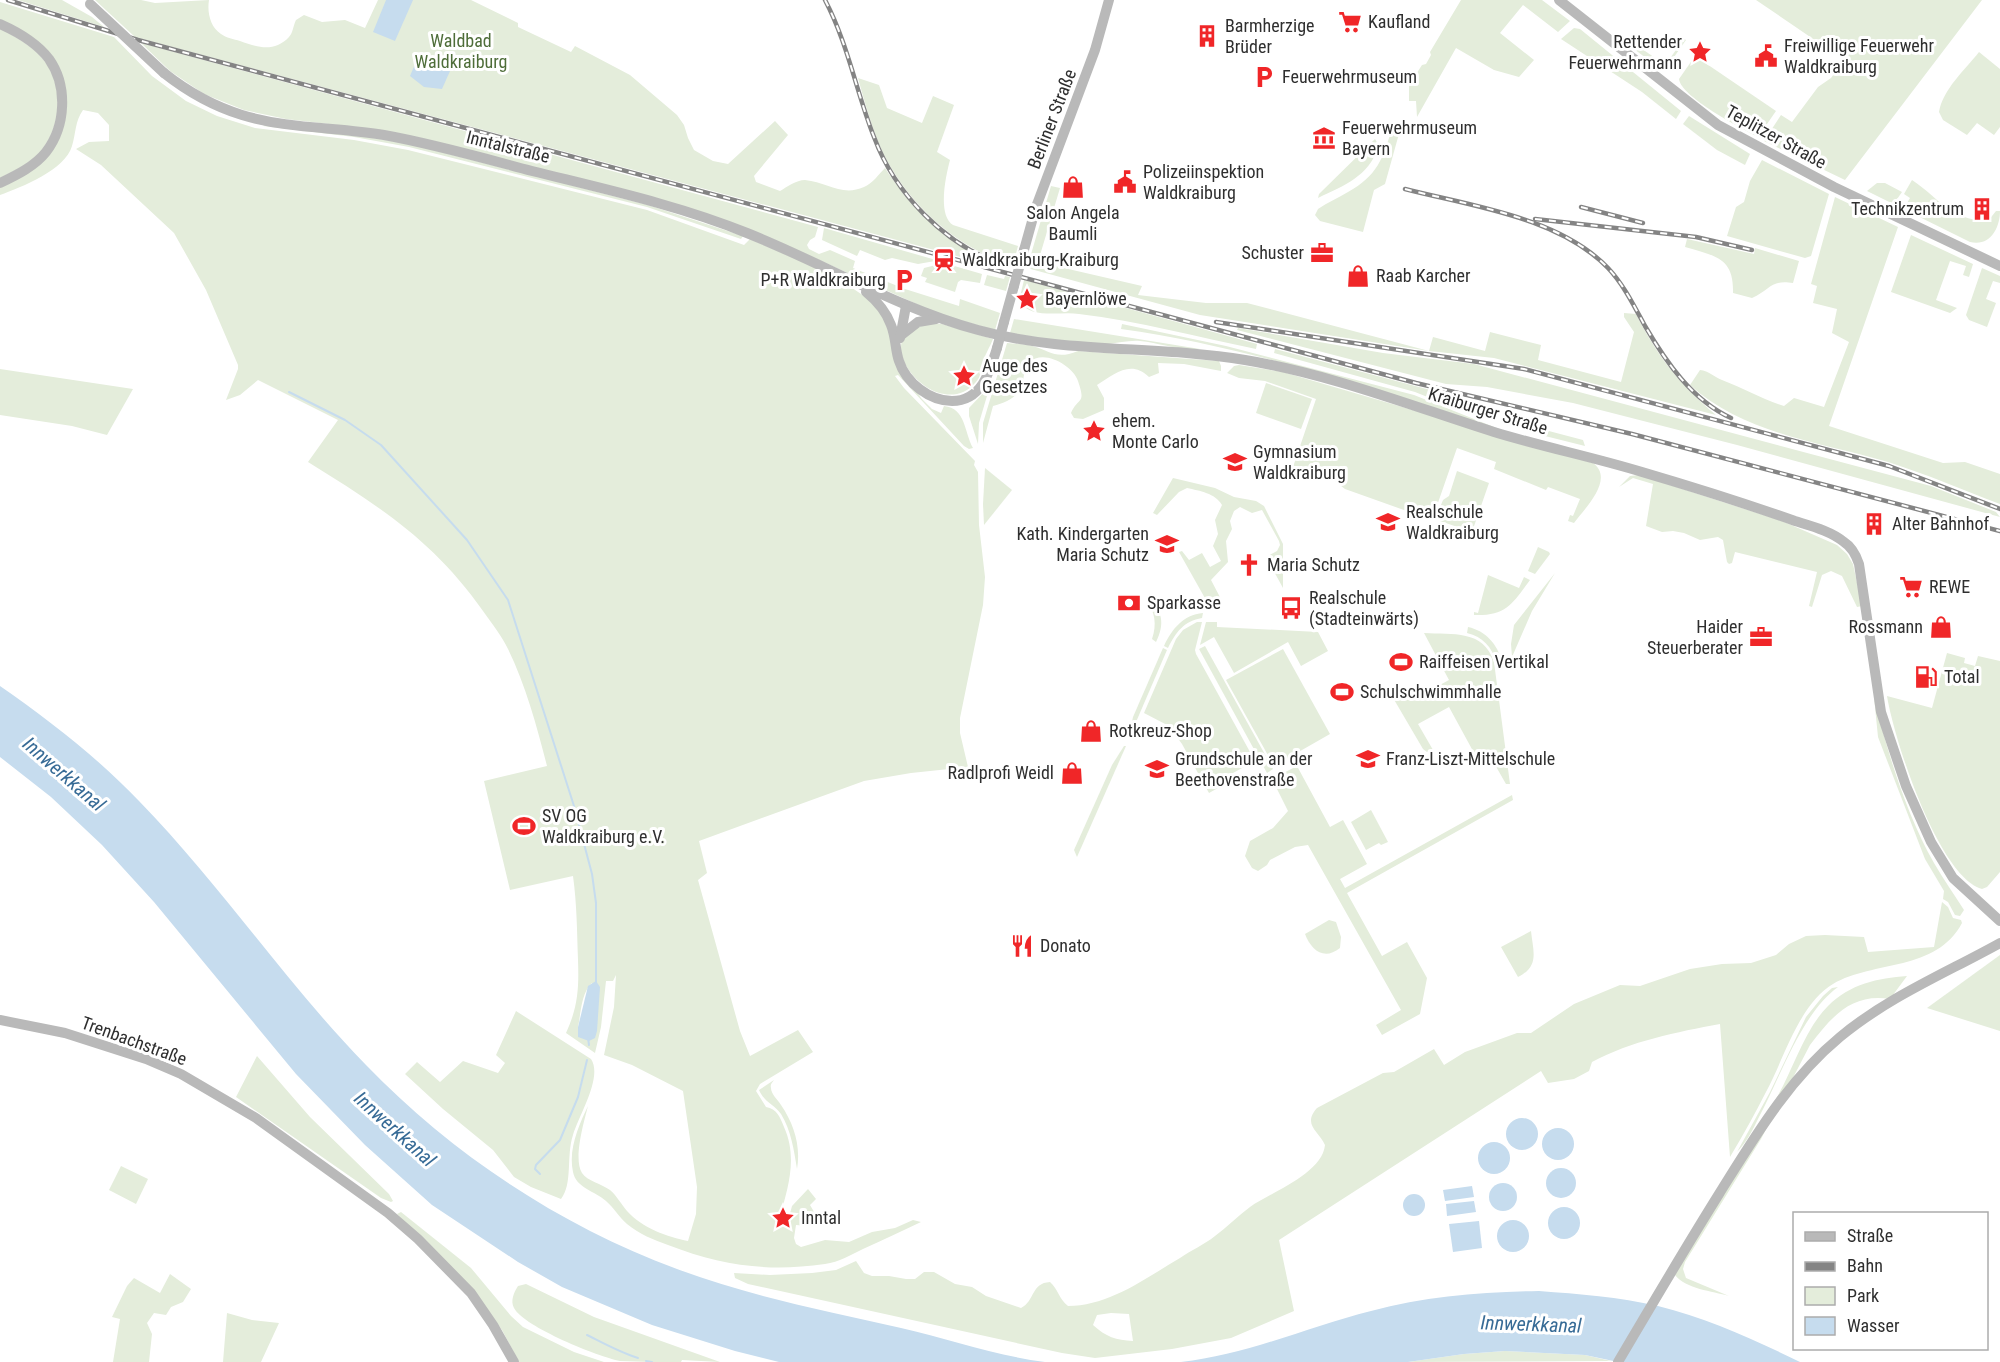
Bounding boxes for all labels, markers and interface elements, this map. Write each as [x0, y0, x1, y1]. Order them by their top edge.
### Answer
supermarket icon: Kaufland [1337, 9, 1363, 35]
place label: Kaufland [1368, 11, 1431, 32]
place label: Barmherzige Brüder [1225, 15, 1314, 57]
building icon: Barmherzige Brüder [1194, 23, 1220, 49]
park label: Waldbad Waldkraiburg [415, 30, 507, 72]
place label: Rettender Feuerwehrmann [1568, 31, 1683, 73]
place label: Freiwillige Feuerwehr Waldkraiburg [1784, 35, 1934, 77]
place icon: Rettender Feuerwehrmann [1687, 39, 1713, 65]
public building icon: Freiwillige Feuerwehr Waldkraiburg [1753, 43, 1779, 69]
parking icon: Feuerwehrmuseum [1251, 64, 1277, 90]
street label: Berliner Straße [1023, 66, 1080, 172]
place label: Feuerwehrmuseum [1282, 66, 1417, 87]
street label: Teplitzer Straße [1722, 100, 1830, 173]
place label: Feuerwehrmuseum Bayern [1342, 117, 1477, 159]
museum icon: Feuerwehrmuseum Bayern [1311, 125, 1337, 151]
street label: Inntalstraße [464, 126, 552, 167]
place label: Polizeiinspektion Waldkraiburg [1143, 161, 1264, 203]
public building icon: Polizeiinspektion Waldkraiburg [1112, 169, 1138, 195]
shop icon: Salon Angela Baumli [1060, 174, 1086, 200]
building icon: Technikzentrum [1969, 196, 1995, 222]
place label: Technikzentrum [1851, 198, 1964, 219]
place label: Salon Angela Baumli [1026, 202, 1120, 244]
office icon: Schuster [1309, 240, 1335, 266]
place label: Schuster [1242, 242, 1305, 263]
station icon: Waldkraiburg-Kraiburg [931, 247, 957, 273]
place label: Waldkraiburg-Kraiburg [962, 249, 1119, 270]
shop icon: Raab Karcher [1345, 263, 1371, 289]
place label: Raab Karcher [1376, 265, 1471, 286]
parking icon: P+R Waldkraiburg [891, 267, 917, 293]
place label: P+R Waldkraiburg [761, 269, 886, 290]
place icon: Bayernlöwe [1014, 286, 1040, 312]
place label: Bayernlöwe [1045, 288, 1127, 309]
place label: Auge des Gesetzes [982, 355, 1048, 397]
place icon: Auge des Gesetzes [951, 363, 977, 389]
street label: Kraiburger Straße [1426, 382, 1550, 439]
place label: ehem. Monte Carlo [1112, 410, 1199, 452]
place icon: ehem. Monte Carlo [1081, 418, 1107, 444]
place label: Gymnasium Waldkraiburg [1253, 441, 1346, 483]
school or university icon: Gymnasium Waldkraiburg [1222, 449, 1248, 475]
place label: Realschule Waldkraiburg [1406, 501, 1499, 543]
school or university icon: Realschule Waldkraiburg [1375, 509, 1401, 535]
building icon: Alter Bahnhof [1861, 511, 1887, 537]
place label: Alter Bahnhof [1892, 513, 1989, 534]
place label: Kath. Kindergarten Maria Schutz [1016, 523, 1149, 565]
school or university icon: Kath. Kindergarten Maria Schutz [1154, 531, 1180, 557]
church icon: Maria Schutz [1236, 552, 1262, 578]
place label: Maria Schutz [1267, 554, 1360, 575]
supermarket icon: REWE [1898, 574, 1924, 600]
place label: REWE [1929, 576, 1970, 597]
place label: Realschule (Stadteinwärts) [1309, 587, 1419, 630]
bank icon: Sparkasse [1116, 590, 1142, 616]
place label: Sparkasse [1147, 592, 1221, 613]
bus stop icon: Realschule (Stadteinwärts) [1278, 595, 1304, 621]
shop icon: Rossmann [1928, 614, 1954, 640]
place label: Haider Steuerberater [1647, 616, 1744, 658]
place label: Rossmann [1848, 616, 1923, 637]
office icon: Haider Steuerberater [1748, 624, 1774, 650]
sports icon: Raiffeisen Vertikal [1388, 649, 1414, 675]
place label: Raiffeisen Vertikal [1419, 651, 1549, 672]
fuel station icon: Total [1913, 664, 1939, 690]
place label: Total [1944, 666, 1980, 687]
sports icon: Schulschwimmhalle [1329, 679, 1355, 705]
place label: Schulschwimmhalle [1360, 681, 1501, 702]
shop icon: Rotkreuz-Shop [1078, 718, 1104, 744]
place label: Rotkreuz-Shop [1109, 720, 1212, 741]
water label: Innwerkkanal [18, 732, 110, 817]
school or university icon: Franz-Liszt-Mittelschule [1355, 746, 1381, 772]
place label: Grundschule an der Beethovenstraße [1175, 748, 1313, 790]
place label: Franz-Liszt-Mittelschule [1386, 748, 1555, 769]
school or university icon: Grundschule an der Beethovenstraße [1144, 756, 1170, 782]
shop icon: Radlprofi Weidl [1059, 760, 1085, 786]
place label: Radlprofi Weidl [948, 762, 1054, 783]
place label: SV OG Waldkraiburg e.V. [542, 805, 665, 847]
sports icon: SV OG Waldkraiburg e.V. [511, 813, 537, 839]
restaurant icon: Donato [1009, 933, 1035, 959]
place label: Donato [1040, 935, 1091, 956]
street label: Trenbachstraße [79, 1012, 190, 1069]
water label: Innwerkkanal [349, 1086, 441, 1172]
place icon: Inntal [770, 1205, 796, 1231]
place label: Inntal [801, 1207, 841, 1228]
legend [1793, 1212, 1988, 1350]
text: Straße [1847, 1225, 1893, 1246]
text: Bahn [1847, 1255, 1883, 1276]
text: Park [1847, 1285, 1879, 1306]
water label: Innwerkkanal [1480, 1310, 1583, 1338]
text: Wasser [1847, 1315, 1900, 1336]

